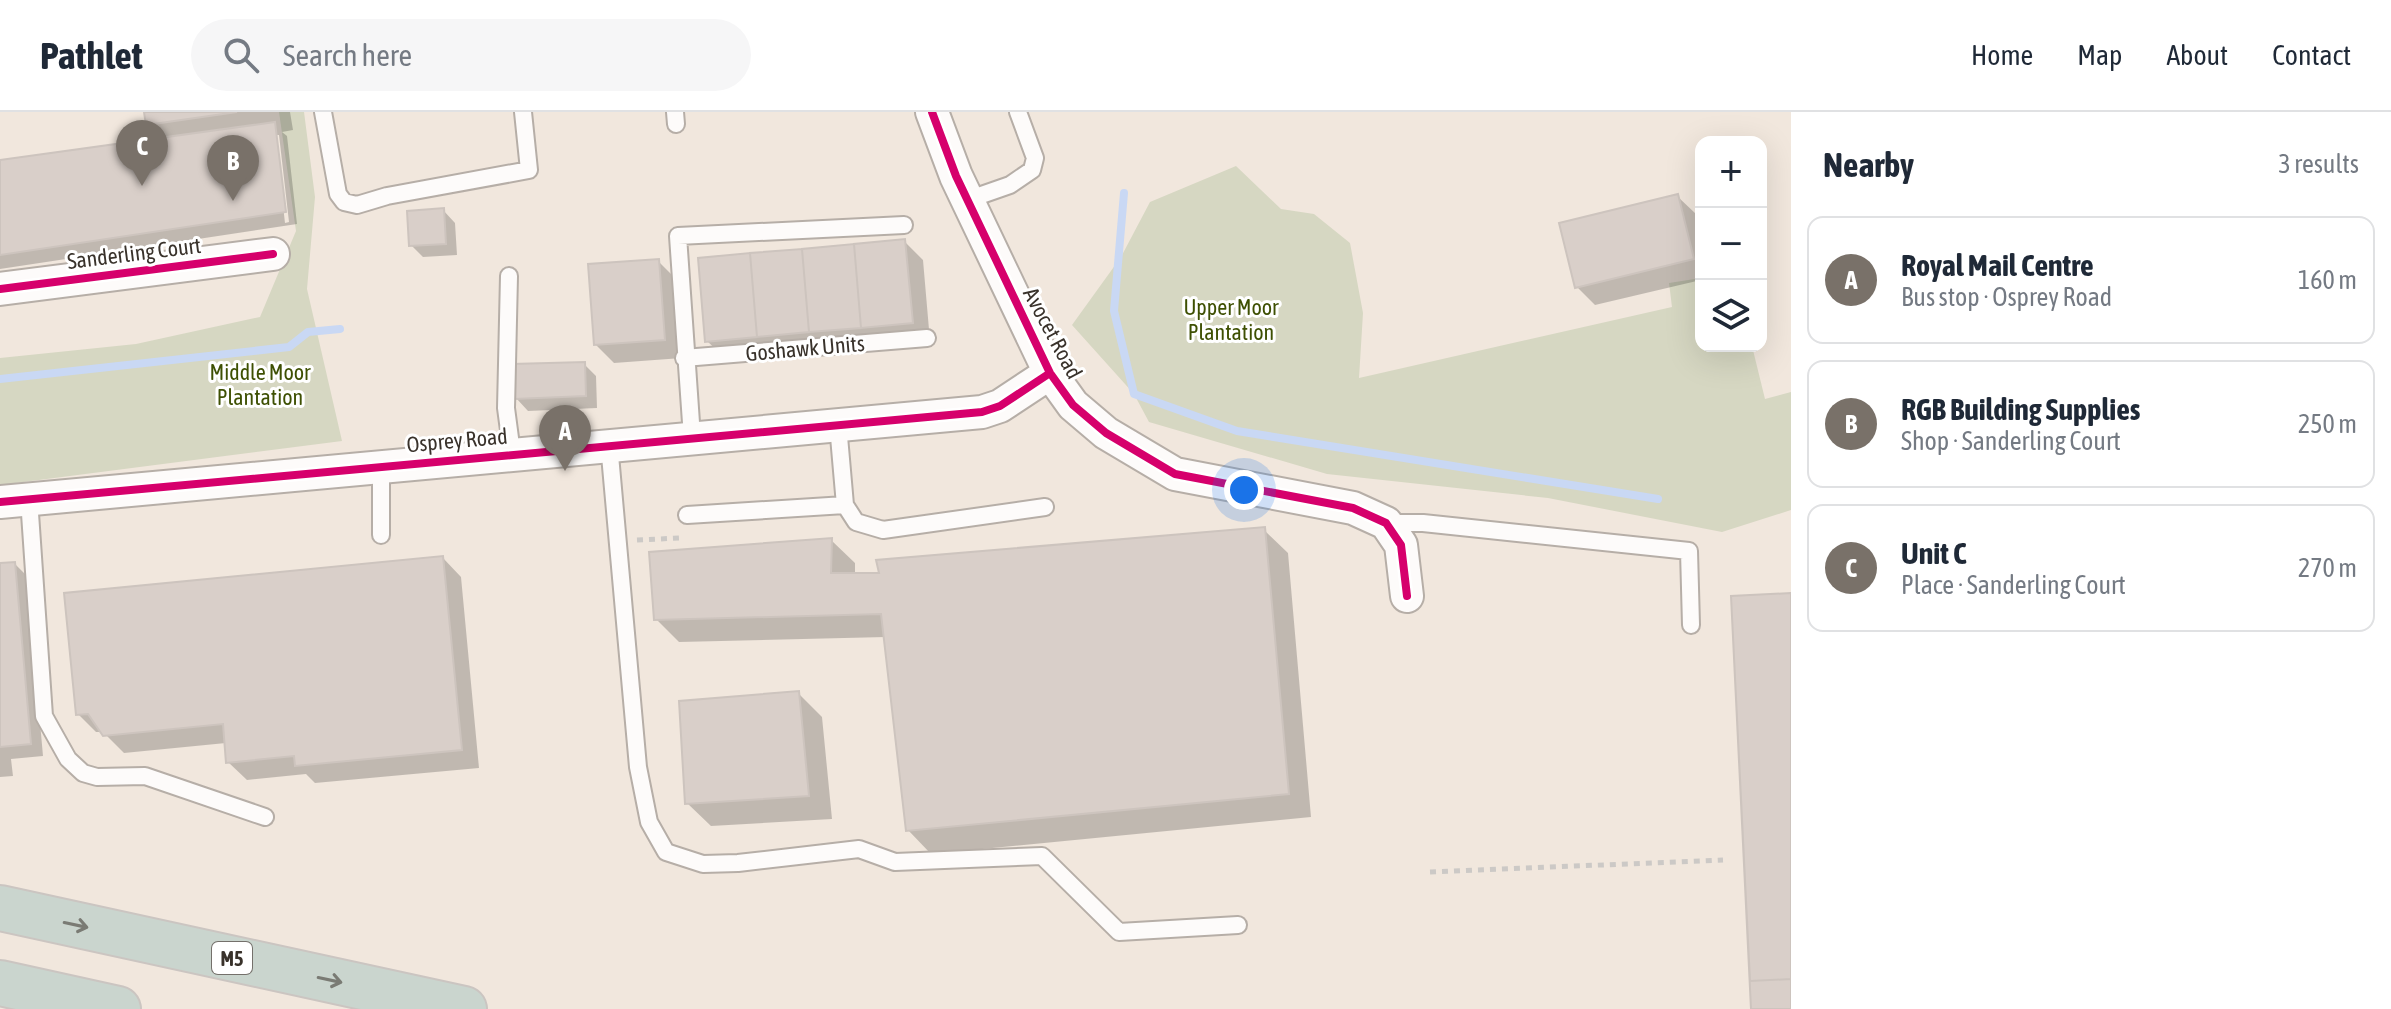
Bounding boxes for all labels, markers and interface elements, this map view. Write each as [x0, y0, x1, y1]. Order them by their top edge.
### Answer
search box [191, 19, 751, 91]
icon: search [219, 33, 263, 77]
text: Pathlet [40, 34, 143, 77]
text: Search here [283, 38, 412, 72]
text: Home [1971, 39, 2033, 71]
text: Map [2077, 39, 2122, 71]
text: About [2166, 39, 2228, 71]
text: Contact [2272, 39, 2351, 71]
pin: C [116, 120, 168, 186]
pin: B [207, 135, 259, 201]
map controls [1695, 136, 1767, 352]
button: + [1695, 136, 1767, 208]
text: Nearby [1823, 145, 1914, 184]
text: 3 results [2278, 149, 2359, 179]
button: − [1695, 208, 1767, 280]
street label: Sanderling Court [66, 232, 202, 274]
text: Royal Mail Centre [1901, 248, 2094, 282]
text: A [1845, 265, 1857, 295]
text: 160 m [2298, 265, 2357, 295]
button: layers [1695, 280, 1767, 352]
text: Bus stop · Osprey Road [1901, 282, 2112, 312]
street label: Avocet Road [1018, 283, 1088, 383]
park label: Upper Moor Plantation [1183, 294, 1279, 345]
street label: Goshawk Units [744, 330, 866, 366]
park label: Middle Moor Plantation [209, 359, 311, 410]
text: RGB Building Supplies [1901, 392, 2140, 426]
pin: A [539, 405, 591, 471]
text: B [1845, 409, 1857, 439]
text: 250 m [2298, 409, 2357, 439]
street label: Osprey Road [405, 423, 509, 457]
text: Shop · Sanderling Court [1901, 426, 2121, 456]
your location [1224, 470, 1264, 510]
text: Unit C [1901, 536, 1966, 570]
text: C [1845, 553, 1857, 583]
text: 270 m [2298, 553, 2357, 583]
text: Place · Sanderling Court [1901, 570, 2126, 600]
one-way arrow [63, 918, 89, 933]
road number: M5 [212, 942, 252, 974]
one-way arrow [317, 973, 343, 988]

